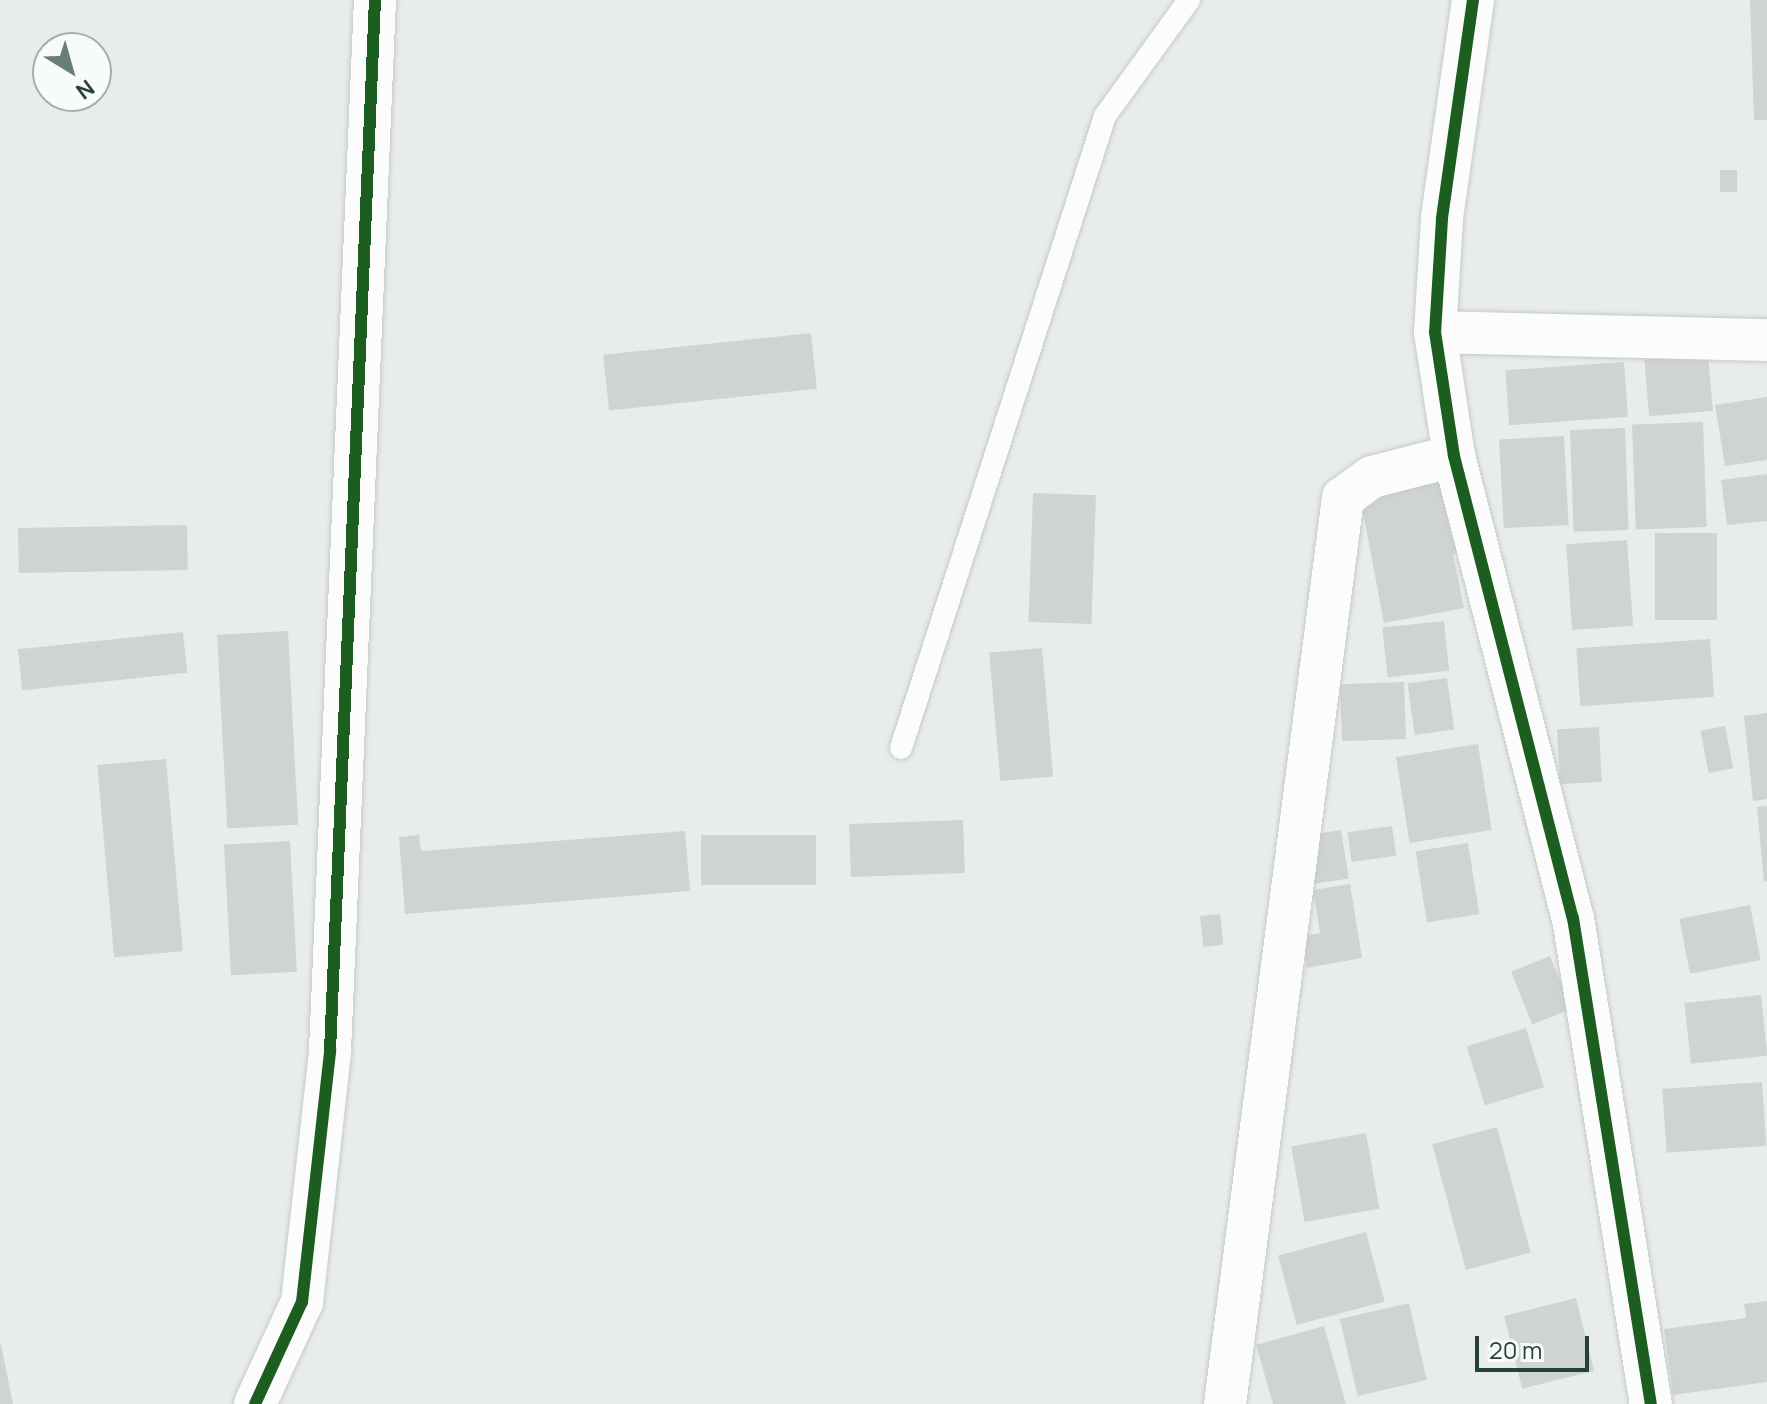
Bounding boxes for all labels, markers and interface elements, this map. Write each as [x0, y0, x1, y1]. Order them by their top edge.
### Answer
north arrow [32, 32, 112, 112]
text: N [70, 73, 101, 106]
scale bar [1479, 1320, 1593, 1370]
text: 20 m [1489, 1333, 1542, 1366]

